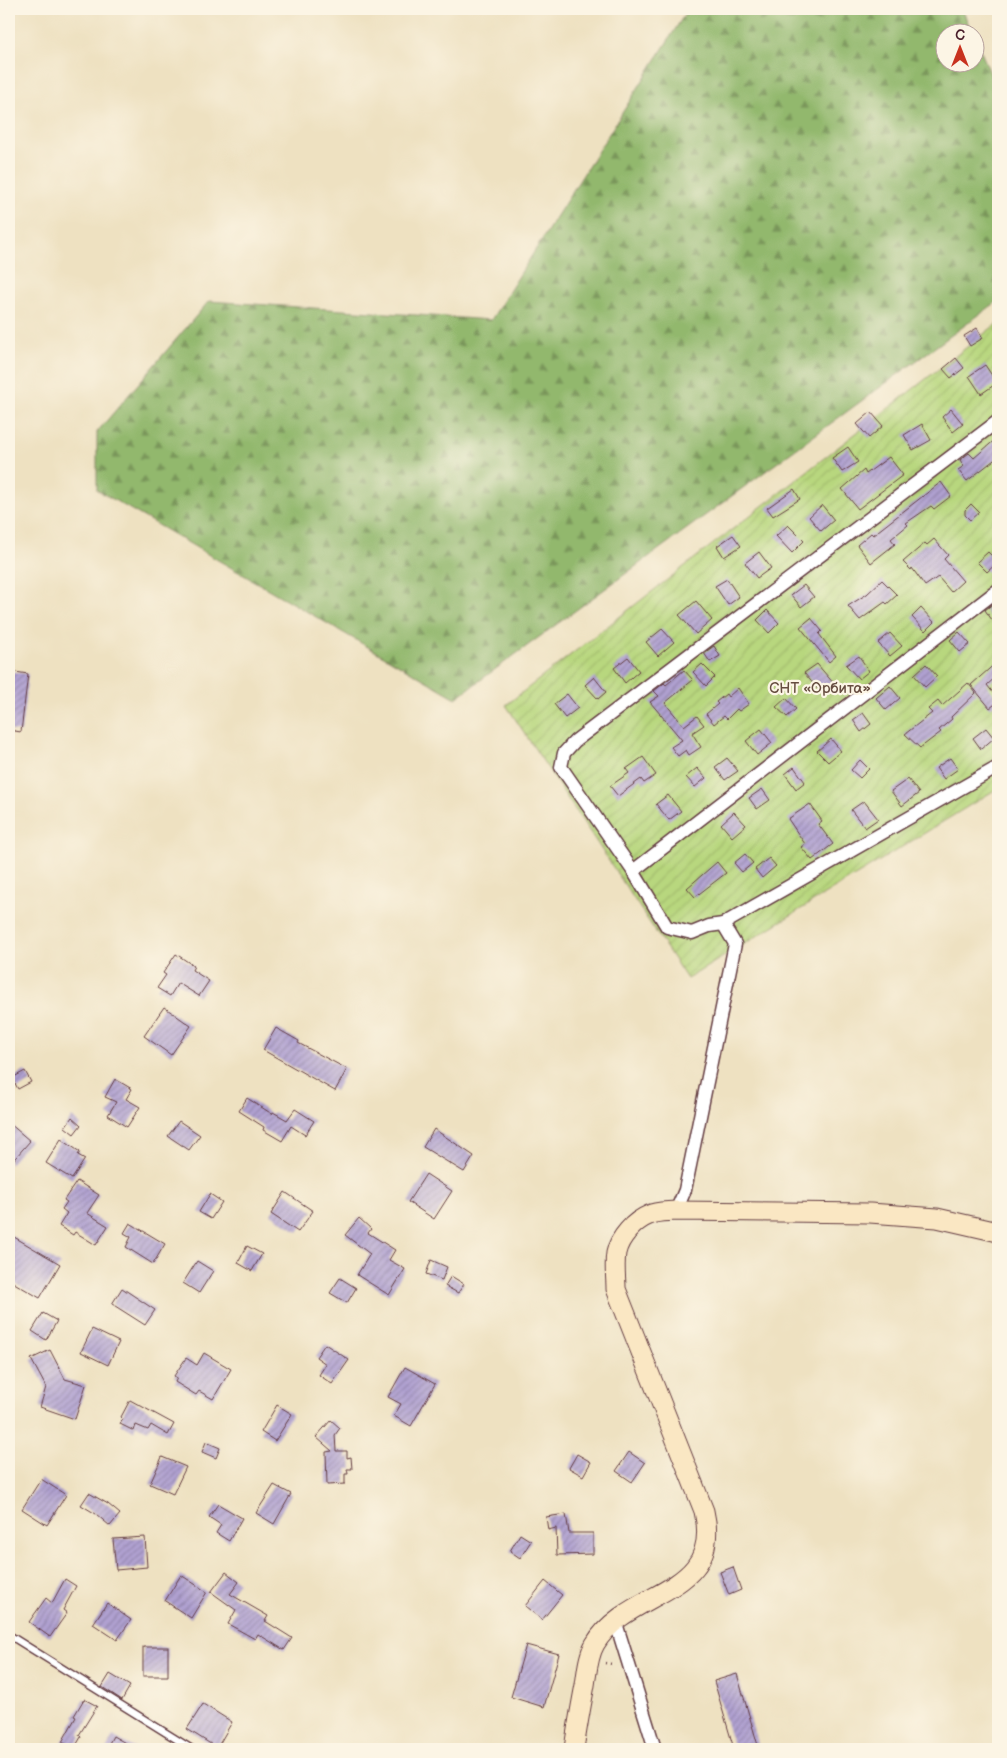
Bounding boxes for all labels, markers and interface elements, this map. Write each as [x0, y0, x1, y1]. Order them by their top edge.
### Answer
north arrow [934, 22, 984, 72]
text: С [955, 27, 965, 44]
park label: СНТ «Орбита» [769, 679, 871, 698]

